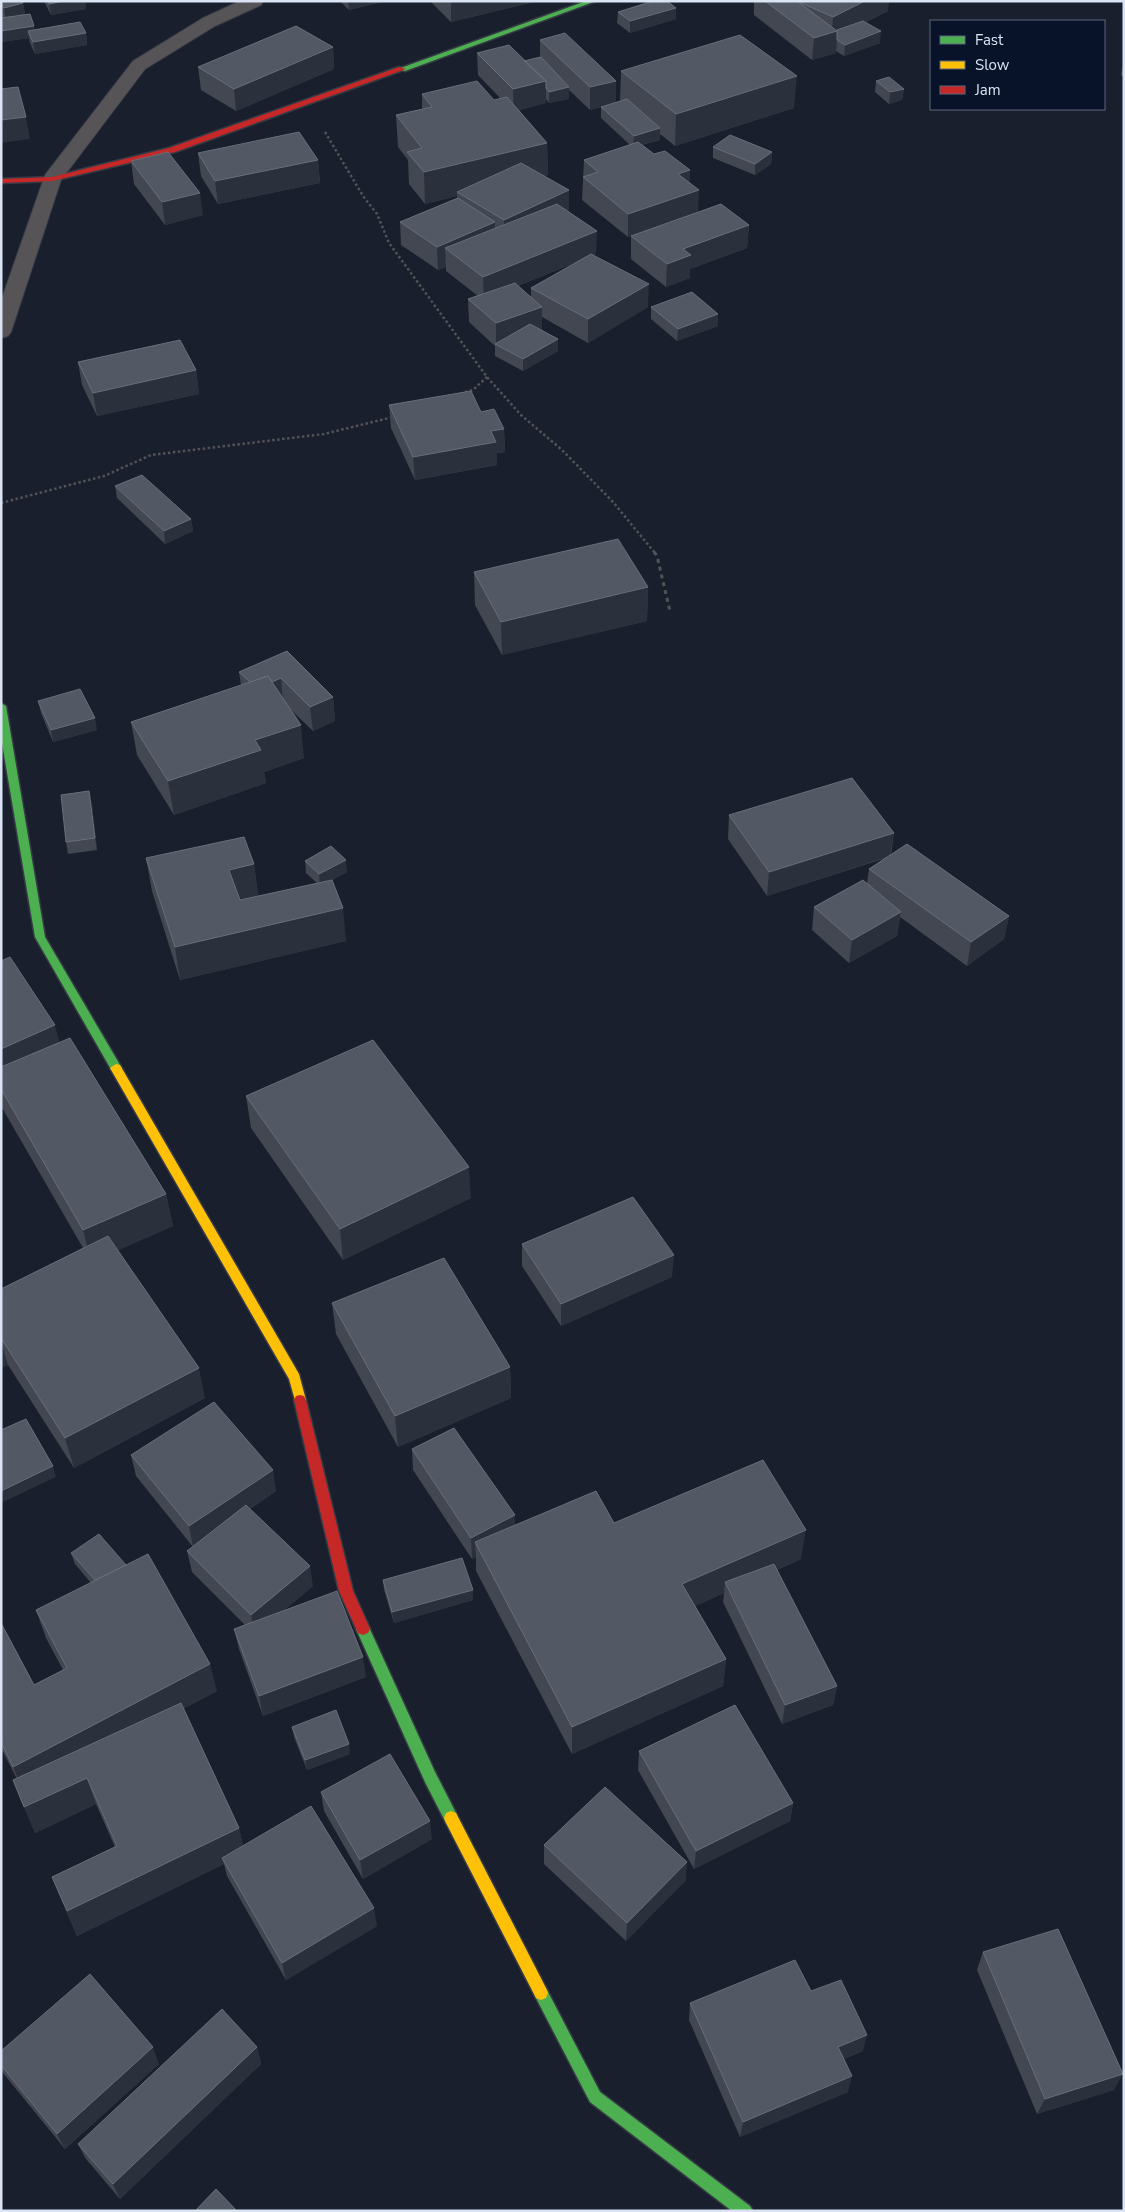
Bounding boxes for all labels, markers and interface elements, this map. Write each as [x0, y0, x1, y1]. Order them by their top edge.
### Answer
legend [930, 20, 1105, 110]
text: Fast [975, 30, 1004, 50]
text: Slow [975, 55, 1010, 75]
text: Jam [974, 80, 1001, 100]

